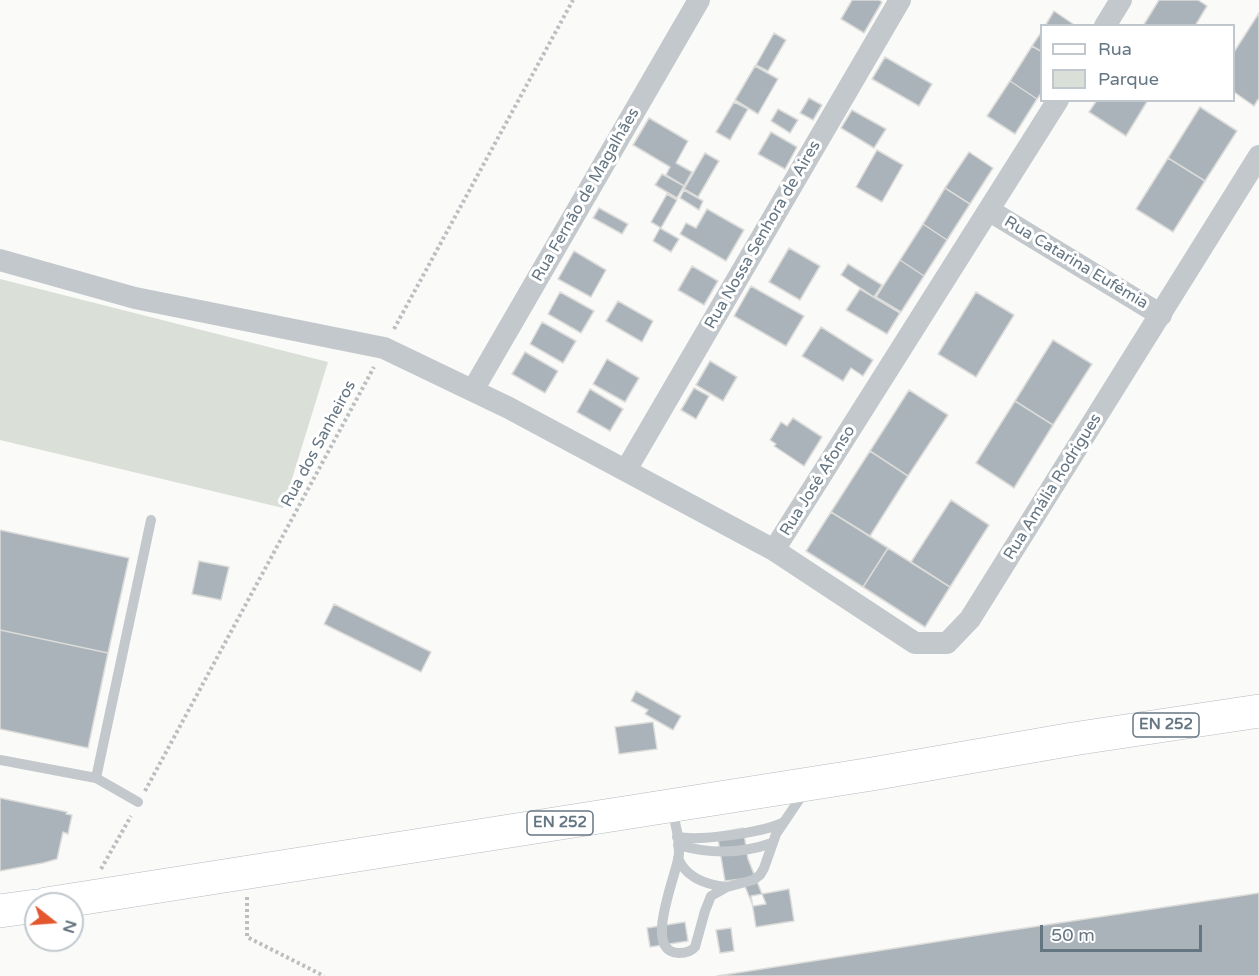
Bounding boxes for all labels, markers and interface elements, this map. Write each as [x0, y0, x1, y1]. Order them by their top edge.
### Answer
legend [1040, 24, 1235, 102]
text: Rua [1098, 38, 1132, 60]
text: Parque [1098, 68, 1159, 90]
street label: Rua Fernão de Magalhães [528, 105, 644, 285]
street label: Rua Nossa Senhora de Aires [701, 137, 825, 333]
street label: Rua Catarina Eufémia [1001, 212, 1151, 314]
street label: Rua dos Sanheiros [278, 377, 360, 511]
street label: Rua Amália Rodrigues [1000, 410, 1106, 564]
street label: Rua José Afonso [776, 422, 860, 540]
road number: EN 252 [1133, 713, 1199, 737]
road number: EN 252 [527, 811, 593, 835]
north arrow [24, 892, 84, 952]
scale bar [1043, 913, 1205, 951]
text: N [58, 918, 81, 936]
text: 50 m [1051, 924, 1095, 946]

